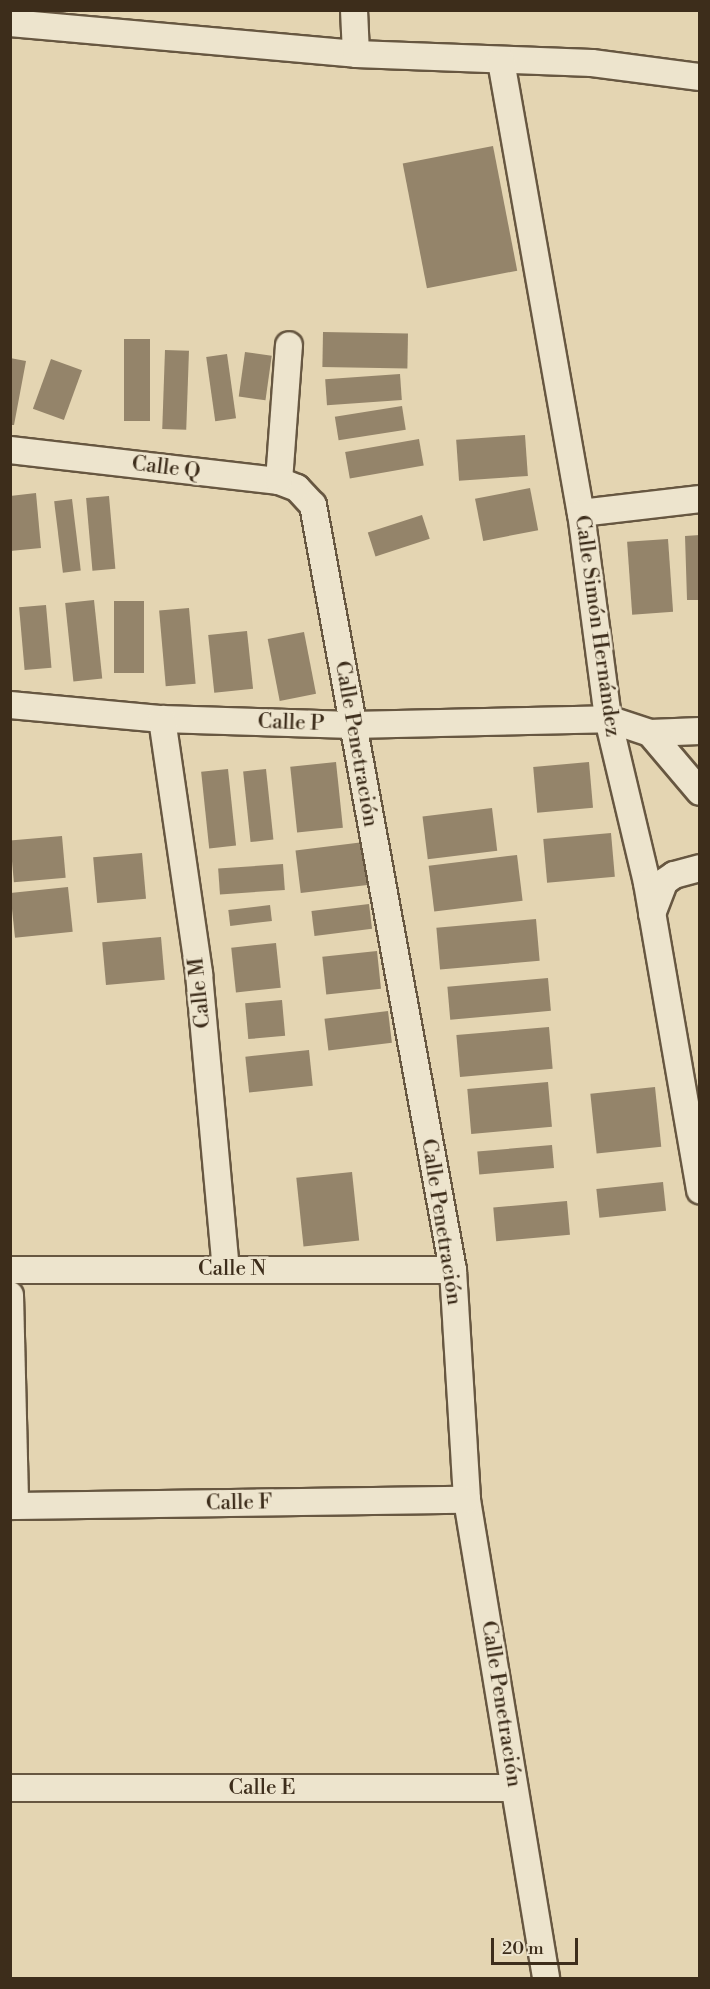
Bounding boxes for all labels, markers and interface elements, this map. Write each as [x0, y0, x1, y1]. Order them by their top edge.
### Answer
street label: Calle Q [130, 451, 202, 485]
street label: Calle Simón Hernández [569, 514, 625, 738]
street label: Calle Penetración [329, 659, 383, 829]
street label: Calle P [257, 709, 325, 737]
street label: Calle M [184, 956, 216, 1030]
street label: Calle Penetración [415, 1137, 467, 1307]
street label: Calle N [198, 1256, 266, 1282]
street label: Calle F [206, 1490, 272, 1516]
street label: Calle Penetración [475, 1619, 527, 1789]
street label: Calle E [229, 1775, 295, 1801]
scale bar [494, 1926, 581, 1964]
text: 20 m [502, 1937, 544, 1960]

